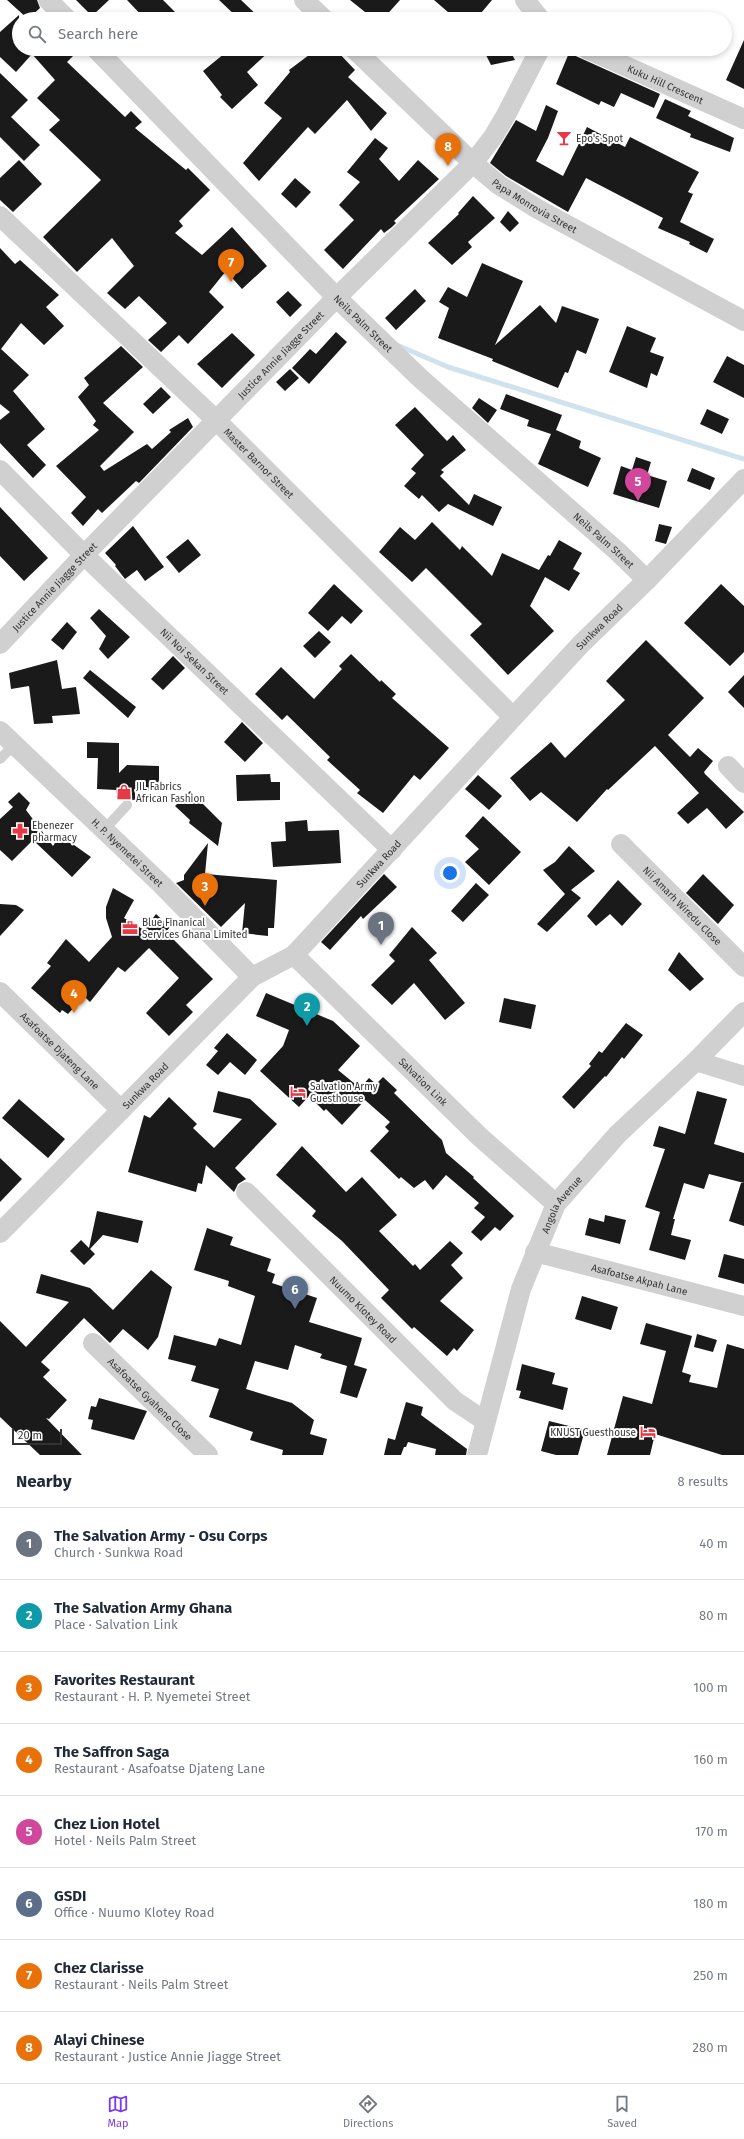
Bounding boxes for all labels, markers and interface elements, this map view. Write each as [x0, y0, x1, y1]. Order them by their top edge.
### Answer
search box [12, 12, 732, 56]
icon: search [26, 23, 48, 45]
text: Search here [58, 25, 138, 43]
street label: Kuku Hill Crescent [625, 63, 705, 107]
bar icon: Epo's Spot [555, 129, 573, 147]
pin: 8 [435, 133, 461, 166]
place label: Epo's Spot [576, 133, 624, 145]
street label: Papa Monrovia Street [489, 177, 579, 236]
pin: 7 [218, 249, 244, 282]
street label: Neils Palm Street [331, 293, 395, 355]
street label: Justice Annie Jiagge Street [236, 309, 327, 402]
street label: Master Barnor Street [221, 426, 296, 502]
pin: 5 [625, 468, 651, 501]
street label: Neils Palm Street [571, 511, 636, 571]
street label: Justice Annie Jiagge Street [10, 540, 100, 634]
street label: Sunkwa Road [574, 602, 626, 652]
street label: Nii Noi Sekan Street [157, 626, 231, 698]
place label: JIL Fabrics African Fashion [136, 781, 205, 805]
shop icon: JIL Fabrics African Fashion [115, 783, 133, 801]
street label: H. P. Nyemetei Street [89, 816, 165, 890]
place label: Ebenezer pharmacy [32, 820, 77, 844]
pharmacy icon: Ebenezer pharmacy [11, 822, 29, 840]
street label: Sunkwa Road [354, 838, 404, 891]
your location [440, 863, 460, 883]
street label: Nii Amarh Wiredu Close [640, 864, 724, 948]
pin: 3 [192, 873, 218, 906]
pin: 1 [368, 912, 394, 945]
place label: Blue Finanical Services Ghana Limited [142, 917, 248, 941]
office icon: Blue Finanical Services Ghana Limited [121, 919, 139, 937]
pin: 4 [61, 980, 87, 1013]
pin: 2 [294, 993, 320, 1026]
street label: Asafoatse Djateng Lane [17, 1010, 101, 1093]
street label: Salvation Link [396, 1056, 450, 1109]
street label: Sunkwa Road [120, 1060, 171, 1112]
place label: Salvation Army Guesthouse [310, 1081, 378, 1105]
hotel icon: Salvation Army Guesthouse [289, 1083, 307, 1101]
street label: Angola Avenue [540, 1174, 585, 1235]
street label: Asafoatse Akpah Lane [590, 1262, 689, 1298]
street label: Nuumo Klotey Road [327, 1274, 399, 1346]
pin: 6 [282, 1276, 308, 1309]
street label: Asafoatse Gyahene Close [105, 1356, 194, 1443]
hotel icon: KNUST Guesthouse [639, 1423, 657, 1441]
scale bar [12, 1427, 62, 1446]
place label: KNUST Guesthouse [550, 1427, 636, 1439]
text: 20 m [18, 1429, 42, 1442]
text: Nearby [16, 1471, 71, 1492]
text: 8 results [677, 1474, 728, 1489]
text: The Salvation Army - Osu Corps [54, 1527, 268, 1545]
text: 1 [26, 1536, 32, 1551]
text: 40 m [699, 1536, 728, 1551]
text: Church · Sunkwa Road [54, 1545, 183, 1560]
text: The Salvation Army Ghana [54, 1599, 232, 1617]
text: 2 [26, 1608, 32, 1623]
text: 80 m [699, 1608, 728, 1623]
text: Place · Salvation Link [54, 1617, 178, 1632]
text: Favorites Restaurant [54, 1671, 195, 1689]
text: 3 [26, 1680, 32, 1695]
text: 100 m [693, 1680, 728, 1695]
text: Restaurant · H. P. Nyemetei Street [54, 1689, 250, 1704]
text: The Saffron Saga [54, 1743, 169, 1761]
text: 4 [25, 1752, 33, 1767]
text: 160 m [694, 1752, 728, 1767]
text: Restaurant · Asafoatse Djateng Lane [54, 1761, 265, 1776]
text: Chez Lion Hotel [54, 1815, 160, 1833]
text: 5 [26, 1824, 32, 1839]
text: 170 m [695, 1824, 728, 1839]
text: Hotel · Neils Palm Street [54, 1833, 196, 1848]
text: GSDI [54, 1887, 86, 1905]
text: 6 [25, 1896, 33, 1911]
text: 180 m [693, 1896, 728, 1911]
text: Office · Nuumo Klotey Road [54, 1905, 214, 1920]
text: Chez Clarisse [54, 1959, 144, 1977]
text: 7 [26, 1968, 32, 1983]
text: 250 m [693, 1968, 728, 1983]
text: Restaurant · Neils Palm Street [54, 1977, 228, 1992]
text: Alayi Chinese [54, 2031, 145, 2049]
text: 8 [25, 2040, 33, 2055]
text: 280 m [693, 2040, 728, 2055]
text: Restaurant · Justice Annie Jiagge Street [54, 2049, 281, 2064]
tab: Map [107, 2093, 129, 2130]
tab: Directions [343, 2093, 393, 2130]
tab: Saved [607, 2093, 637, 2130]

